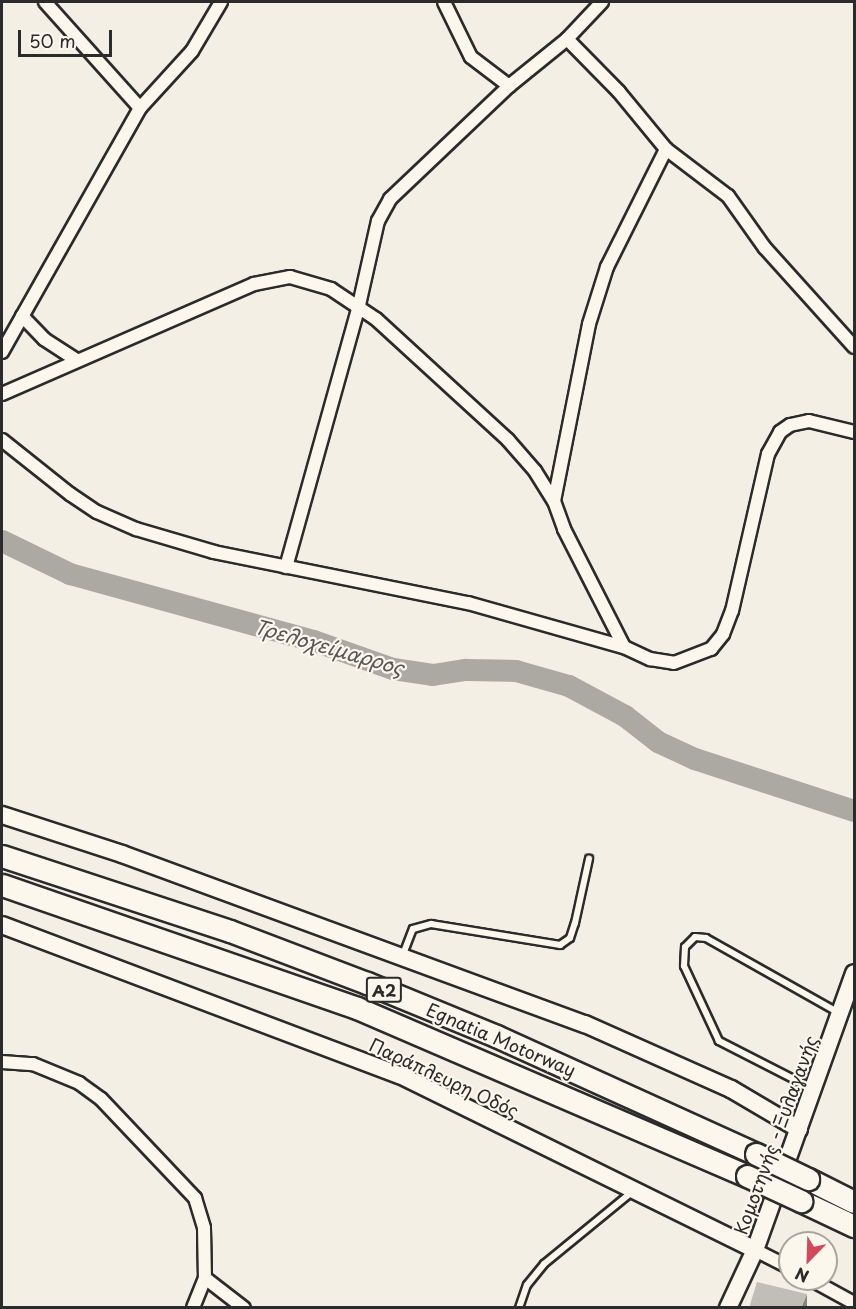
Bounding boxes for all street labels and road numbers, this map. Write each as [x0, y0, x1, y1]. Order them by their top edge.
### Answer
road number: Α2 [364, 977, 404, 1003]
street label: Egnatia Motorway [423, 999, 579, 1081]
street label: Κομοτηνής - Ξυλαγανής [730, 1032, 822, 1238]
street label: Παράπλευρη Οδός [366, 1034, 522, 1122]

